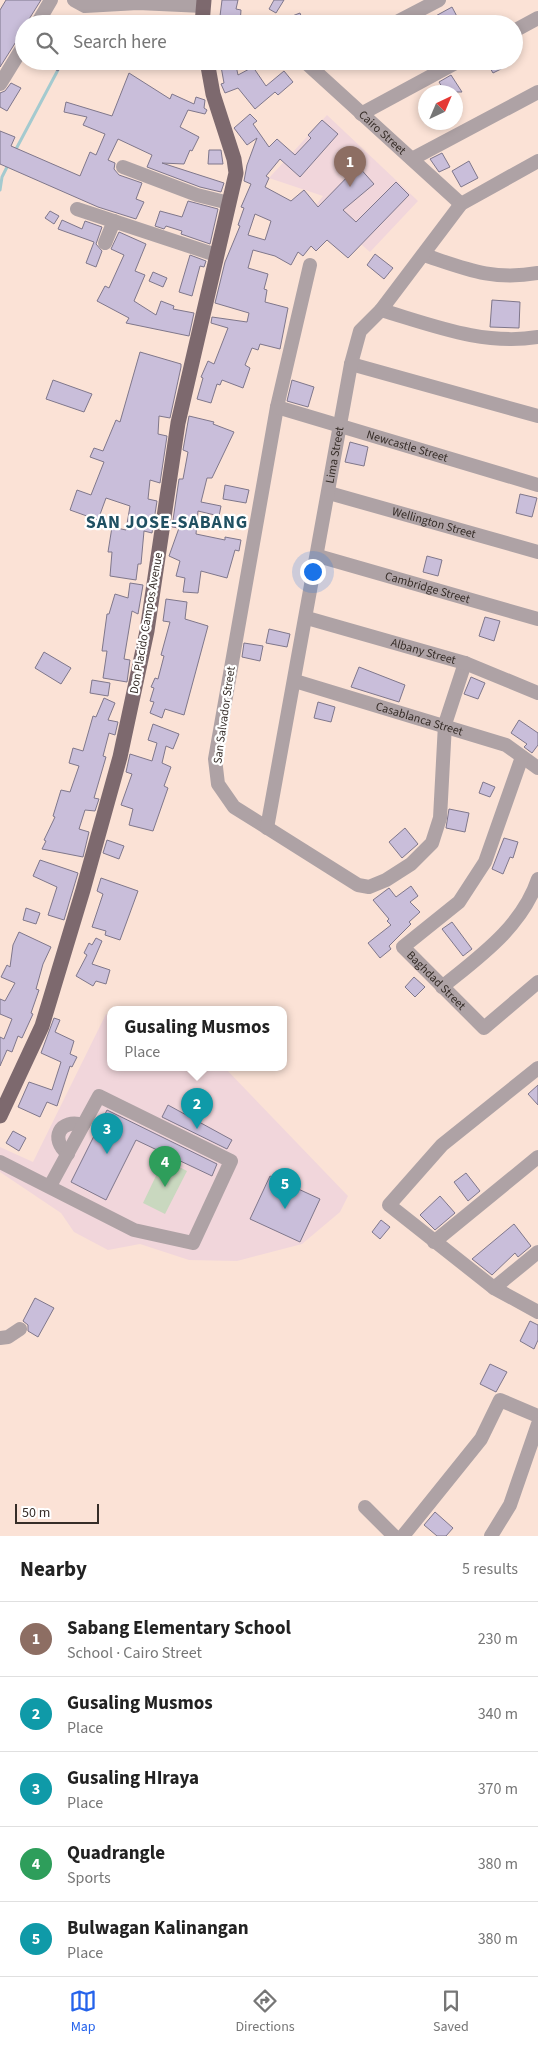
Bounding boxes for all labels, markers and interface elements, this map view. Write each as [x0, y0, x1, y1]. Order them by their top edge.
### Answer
search box [15, 15, 523, 70]
icon: search [33, 29, 61, 57]
text: Search here [73, 29, 167, 56]
north arrow [418, 85, 463, 130]
street label: Cairo Street [355, 107, 410, 159]
pin: 1 [334, 146, 366, 187]
street label: Lima Street [322, 425, 348, 485]
street label: Newcastle Street [364, 426, 450, 467]
street label: Wellington Street [390, 503, 478, 543]
district label: SAN JOSE-SABANG [86, 510, 248, 535]
street label: Don Placido Campos Avenue [126, 551, 167, 695]
your location [300, 559, 326, 585]
street label: Cambridge Street [383, 568, 472, 608]
street label: Albany Street [389, 634, 458, 669]
street label: San Salvador Street [209, 665, 240, 765]
street label: Casablanca Street [374, 698, 465, 740]
street label: Baghdad Street [403, 947, 469, 1014]
popup [107, 1006, 287, 1071]
text: Gusaling Musmos [124, 1014, 270, 1041]
text: Place [124, 1041, 160, 1063]
pin: 2 [181, 1088, 213, 1129]
pin: 3 [91, 1113, 123, 1154]
pin: 4 [149, 1146, 181, 1187]
pin: 5 [269, 1168, 301, 1209]
scale bar [15, 1501, 99, 1524]
text: 50 m [22, 1503, 50, 1523]
text: Nearby [20, 1554, 87, 1584]
text: 5 results [462, 1558, 518, 1580]
text: Sabang Elementary School [67, 1615, 291, 1642]
text: 1 [32, 1628, 40, 1650]
text: 230 m [478, 1628, 518, 1650]
text: School · Cairo Street [67, 1642, 202, 1664]
text: Gusaling Musmos [67, 1690, 213, 1717]
text: 2 [32, 1703, 40, 1725]
text: 340 m [478, 1703, 518, 1725]
text: Place [67, 1717, 103, 1739]
text: Gusaling HIraya [67, 1765, 199, 1792]
text: 3 [32, 1778, 40, 1800]
text: 370 m [478, 1778, 518, 1800]
text: Place [67, 1792, 103, 1814]
text: Quadrangle [67, 1840, 165, 1867]
text: 4 [32, 1853, 40, 1875]
text: 380 m [478, 1853, 518, 1875]
text: Sports [67, 1867, 111, 1889]
text: Bulwagan Kalinangan [67, 1915, 249, 1942]
text: 5 [32, 1928, 40, 1950]
text: 380 m [478, 1928, 518, 1950]
text: Place [67, 1942, 103, 1964]
tab: Map [69, 1987, 97, 2037]
tab: Directions [235, 1987, 295, 2037]
tab: Saved [433, 1987, 469, 2037]

